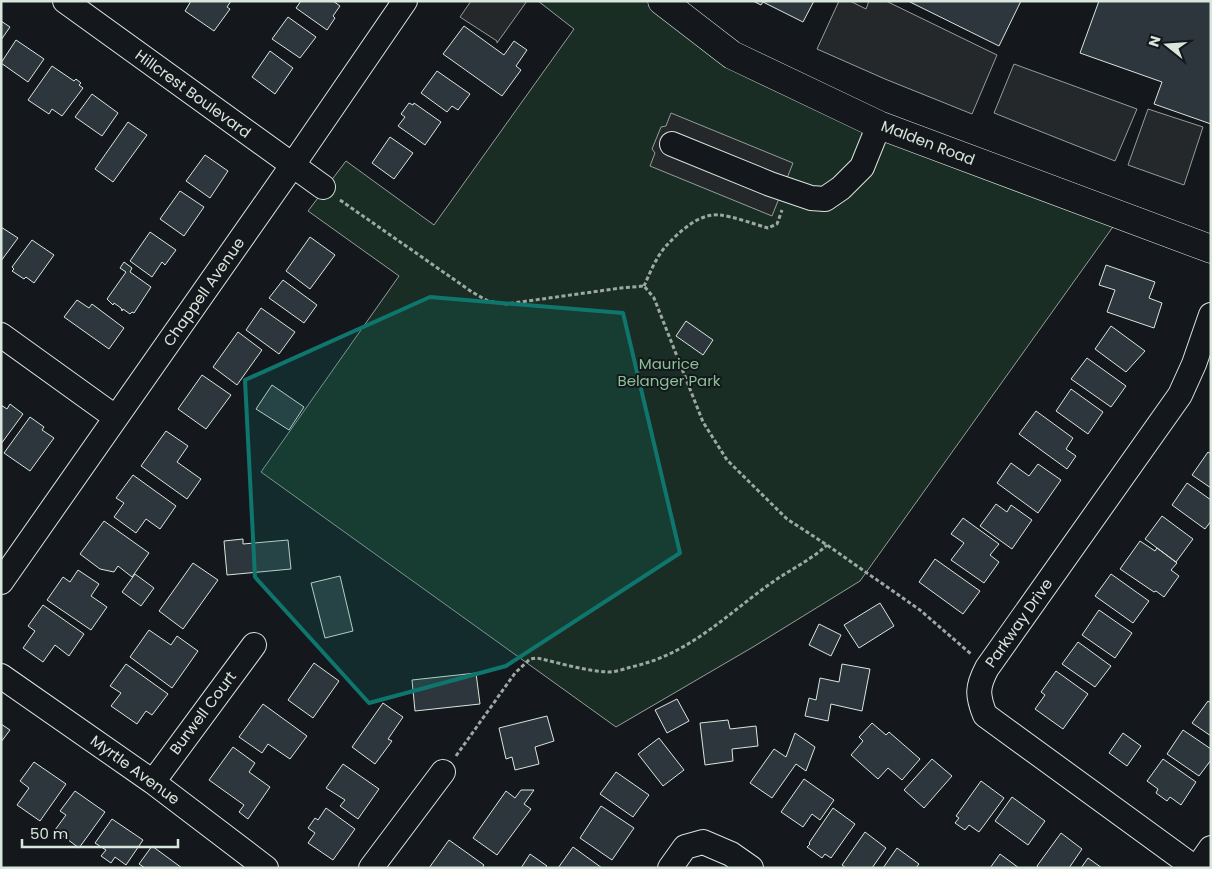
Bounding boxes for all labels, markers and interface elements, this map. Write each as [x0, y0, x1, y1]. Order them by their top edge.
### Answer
north arrow [1142, 20, 1192, 70]
text: N [1143, 33, 1166, 49]
street label: Hillcrest Boulevard [131, 44, 255, 143]
street label: Malden Road [878, 115, 978, 170]
street label: Chappell Avenue [158, 233, 249, 350]
park label: Maurice Belanger Park [617, 353, 721, 391]
street label: Parkway Drive [980, 574, 1057, 672]
street label: Burwell Court [164, 667, 241, 759]
street label: Myrtle Avenue [86, 730, 184, 809]
scale bar [22, 816, 179, 848]
text: 50 m [30, 823, 68, 844]

